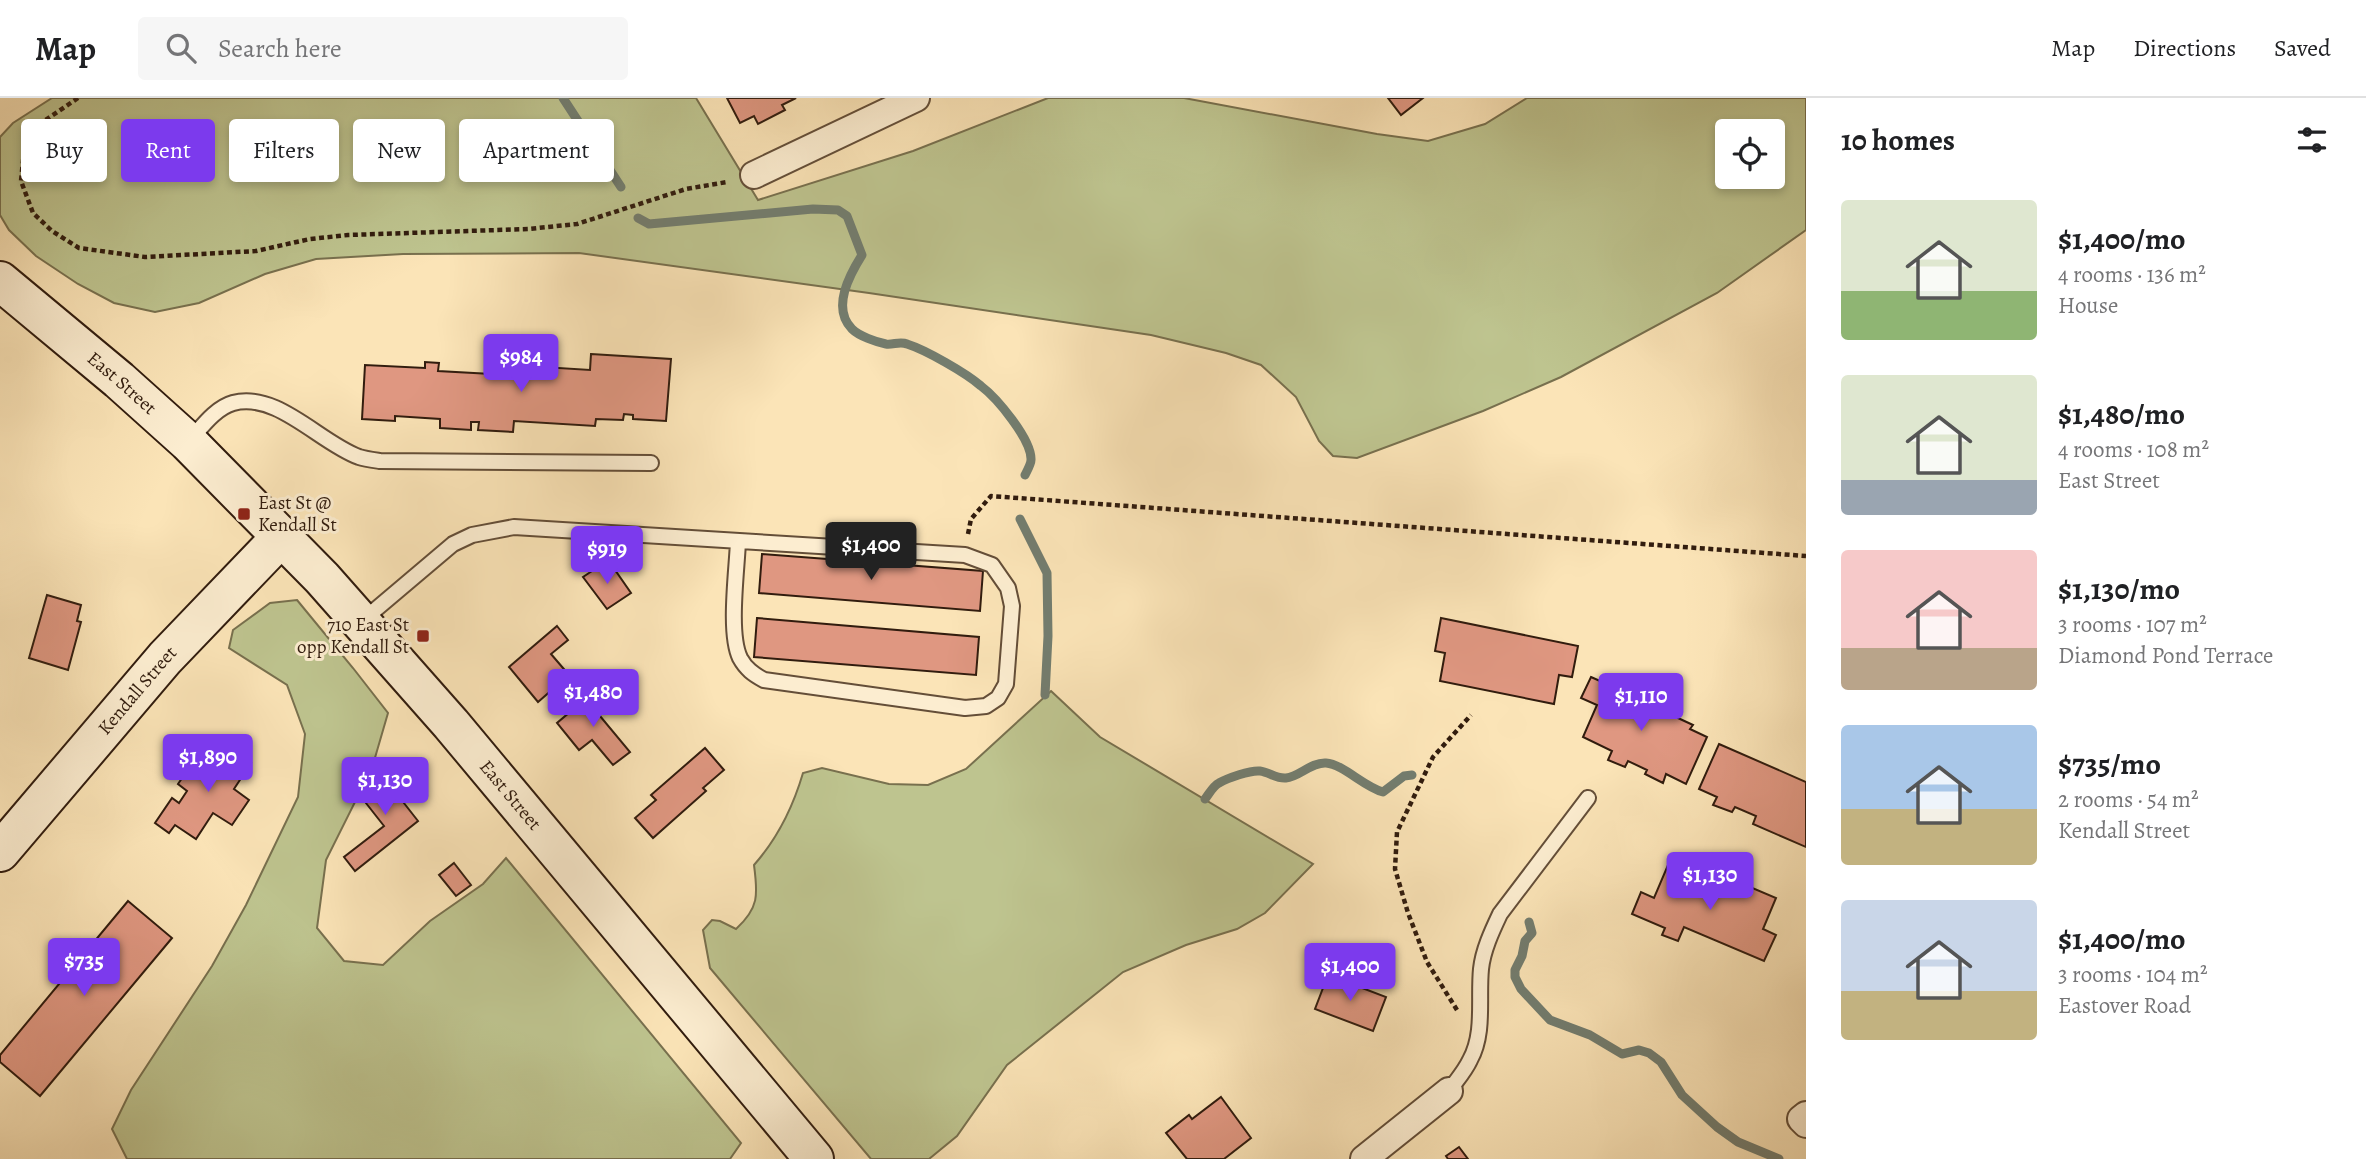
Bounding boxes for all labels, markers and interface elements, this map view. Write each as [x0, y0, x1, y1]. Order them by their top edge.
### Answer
search box [138, 17, 628, 80]
text: Map [35, 26, 96, 71]
icon: search [162, 29, 200, 67]
text: Search here [218, 31, 342, 66]
text: Map [2051, 32, 2095, 64]
text: Directions [2133, 32, 2236, 64]
text: Saved [2274, 32, 2331, 64]
chip: Buy [21, 119, 107, 182]
chip: Rent [121, 119, 215, 182]
chip: Filters [229, 119, 339, 182]
chip: New [353, 119, 445, 182]
chip: Apartment [459, 119, 614, 182]
map controls [1715, 119, 1785, 189]
button: locate [1715, 119, 1785, 189]
text: 10 homes [1841, 120, 1955, 160]
icon: filters [2293, 121, 2331, 159]
text: $1,400/mo [2058, 219, 2186, 259]
icon: home [1897, 228, 1981, 312]
text: 4 rooms · 136 m² [2058, 259, 2206, 290]
text: House [2058, 290, 2118, 321]
pin: $984 [480, 334, 562, 394]
text: $984 [499, 341, 543, 372]
street label: East Street [82, 346, 162, 421]
text: $1,480/mo [2058, 394, 2185, 434]
icon: home [1897, 403, 1981, 487]
text: 4 rooms · 108 m² [2058, 434, 2209, 465]
text: East Street [2058, 465, 2160, 496]
place label: East St @ Kendall St [258, 490, 337, 538]
marker: East St @ Kendall St [236, 506, 252, 522]
pin: $1,400 [814, 522, 928, 582]
pin: $919 [566, 526, 648, 586]
text: $1,400 [841, 529, 901, 560]
text: $919 [587, 533, 627, 564]
text: $1,130/mo [2058, 569, 2180, 609]
icon: home [1897, 578, 1981, 662]
text: 3 rooms · 107 m² [2058, 609, 2207, 640]
place label: 710 East St opp Kendall St [297, 612, 409, 660]
marker: 710 East St opp Kendall St [415, 628, 431, 644]
street label: Kendall Street [92, 640, 183, 741]
text: Diamond Pond Terrace [2058, 640, 2273, 671]
pin: $1,480 [536, 670, 650, 729]
pin: $1,110 [1584, 674, 1698, 733]
text: $1,480 [564, 676, 622, 707]
text: $1,110 [1614, 680, 1668, 711]
pin: $1,890 [151, 734, 265, 794]
text: $1,890 [179, 741, 237, 772]
text: $735/mo [2058, 744, 2161, 784]
icon: home [1897, 753, 1981, 837]
street label: East Street [473, 755, 547, 836]
pin: $1,130 [328, 758, 442, 817]
text: $1,130 [358, 764, 412, 795]
text: 2 rooms · 54 m² [2058, 784, 2199, 815]
text: Kendall Street [2058, 815, 2190, 846]
pin: $1,130 [1653, 852, 1767, 912]
text: $1,130 [1683, 859, 1737, 890]
text: $1,400/mo [2058, 919, 2186, 959]
icon: home [1897, 928, 1981, 1012]
pin: $735 [43, 939, 125, 998]
pin: $1,400 [1293, 944, 1407, 1003]
text: $735 [64, 945, 104, 976]
text: $1,400 [1320, 950, 1380, 981]
text: 3 rooms · 104 m² [2058, 959, 2207, 990]
text: Eastover Road [2058, 990, 2191, 1021]

